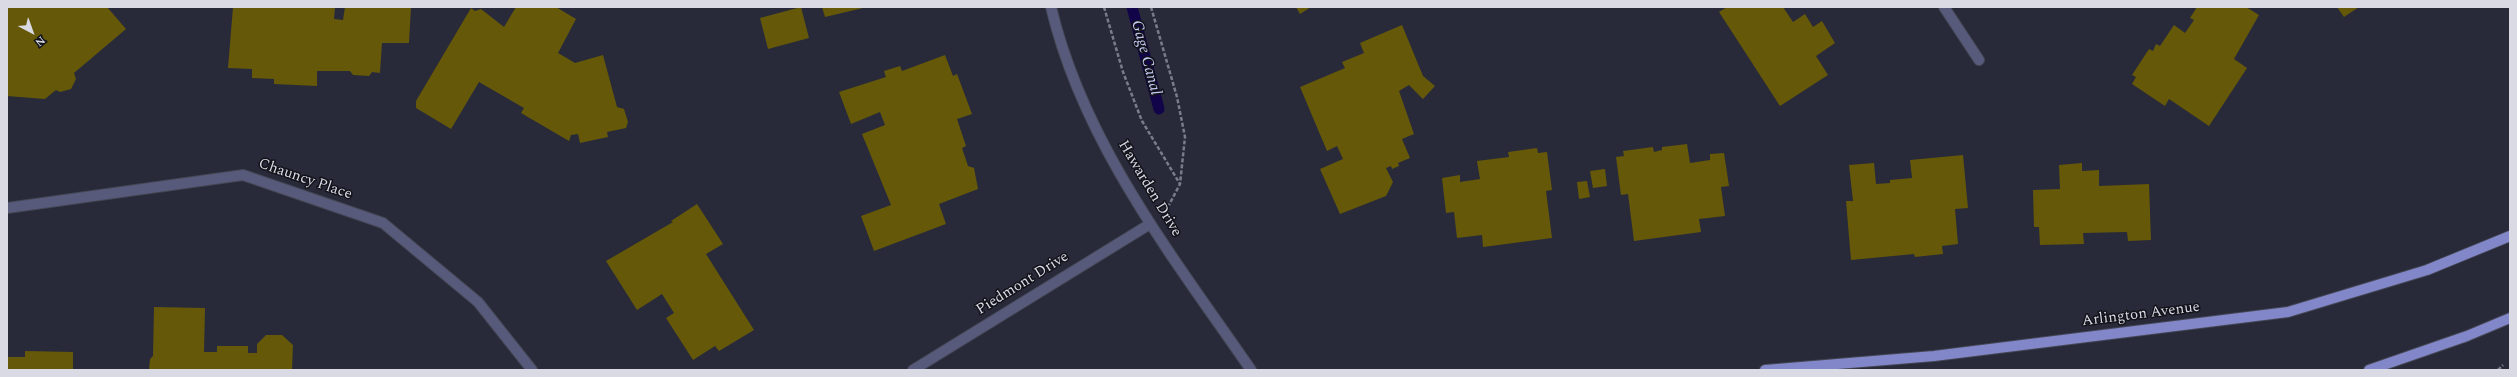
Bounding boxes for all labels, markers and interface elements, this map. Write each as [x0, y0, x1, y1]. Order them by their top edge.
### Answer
north arrow [12, 12, 52, 52]
water label: Gage Canal [1126, 18, 1164, 98]
text: N [31, 32, 49, 51]
street label: Hawarden Drive [1113, 138, 1185, 240]
street label: Chauncy Place [256, 156, 354, 204]
street label: Piedmont Drive [974, 248, 1072, 320]
street label: Arlington Avenue [2081, 299, 2201, 331]

